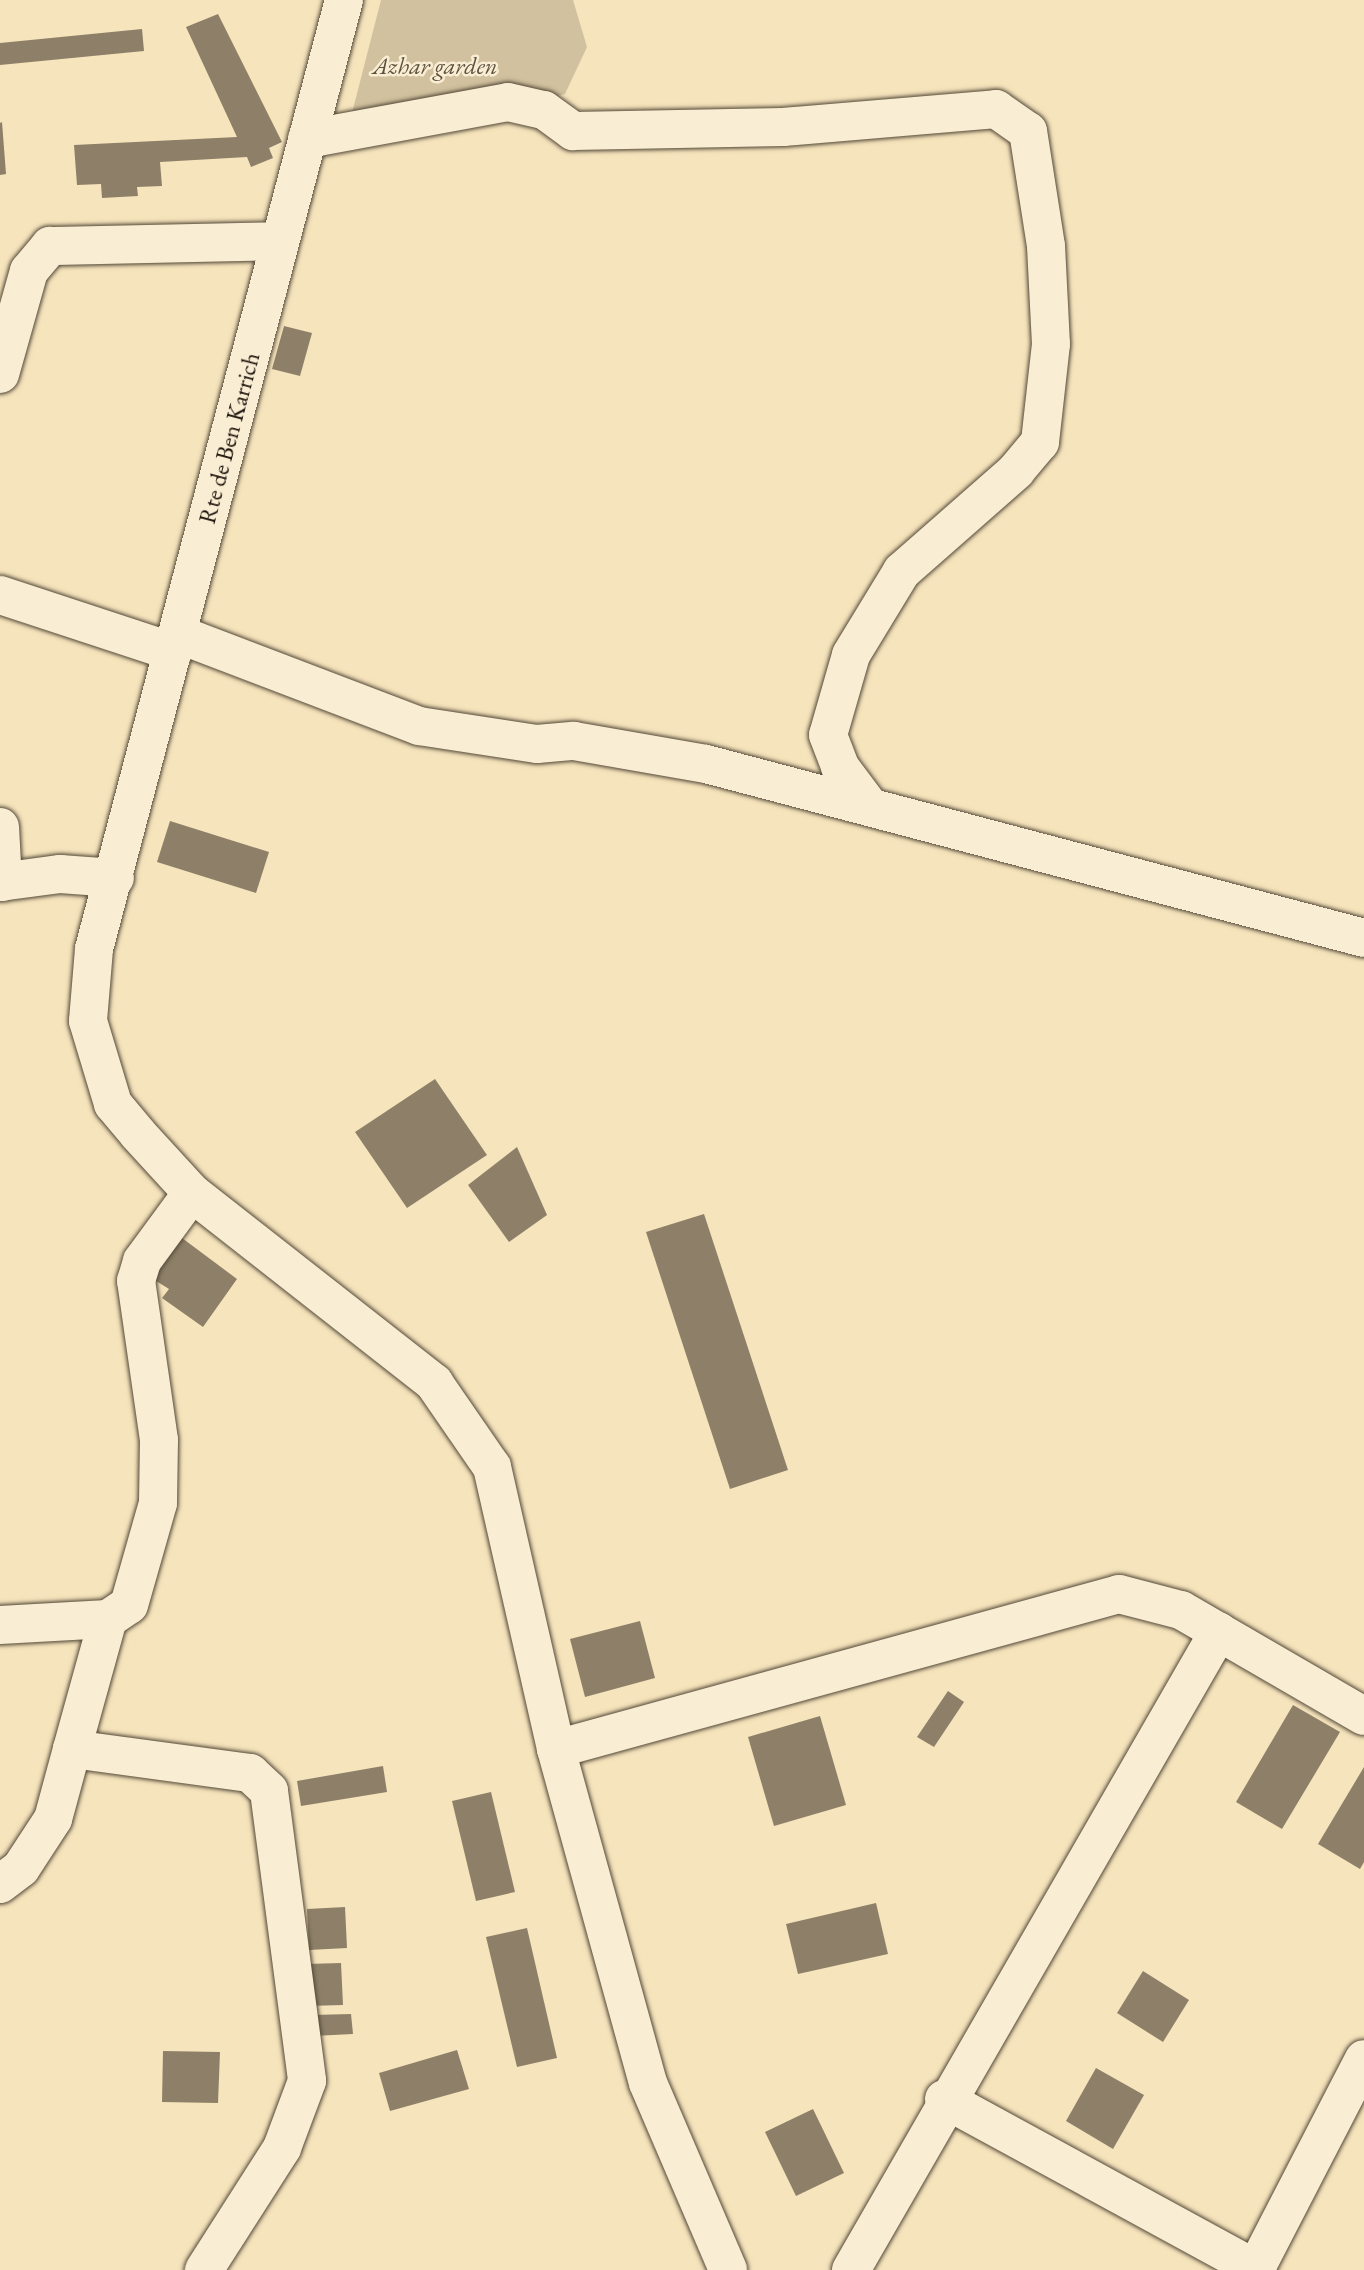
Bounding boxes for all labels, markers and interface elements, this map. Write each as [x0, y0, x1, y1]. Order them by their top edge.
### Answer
park label: Azhar garden [373, 52, 497, 80]
street label: Rte de Ben Karrich [192, 349, 266, 527]

